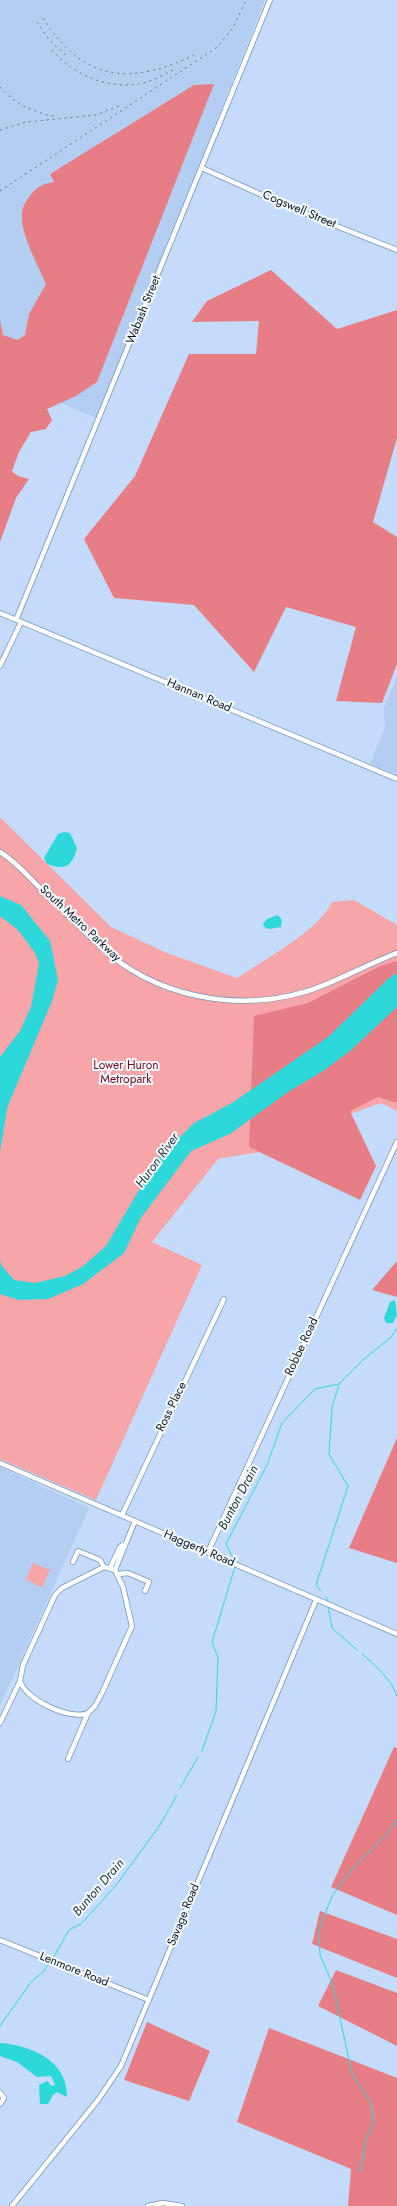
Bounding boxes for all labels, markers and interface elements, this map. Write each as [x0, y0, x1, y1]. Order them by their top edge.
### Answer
street label: Cogswell Street [260, 188, 338, 232]
street label: Wabash Street [124, 274, 164, 346]
street label: Hannan Road [165, 676, 233, 716]
street label: South Metro Parkway [36, 883, 124, 965]
park label: Lower Huron Metropark [93, 1059, 159, 1087]
water label: Huron River [133, 1131, 183, 1191]
street label: Robbe Road [282, 1316, 322, 1378]
street label: Ross Place [154, 1380, 190, 1434]
water label: Bunton Drain [216, 1463, 262, 1533]
street label: Haggerty Road [161, 1528, 237, 1570]
water label: Bunton Drain [70, 1856, 128, 1920]
street label: Savage Road [165, 1882, 203, 1948]
street label: Lenmore Road [37, 1950, 111, 1990]

